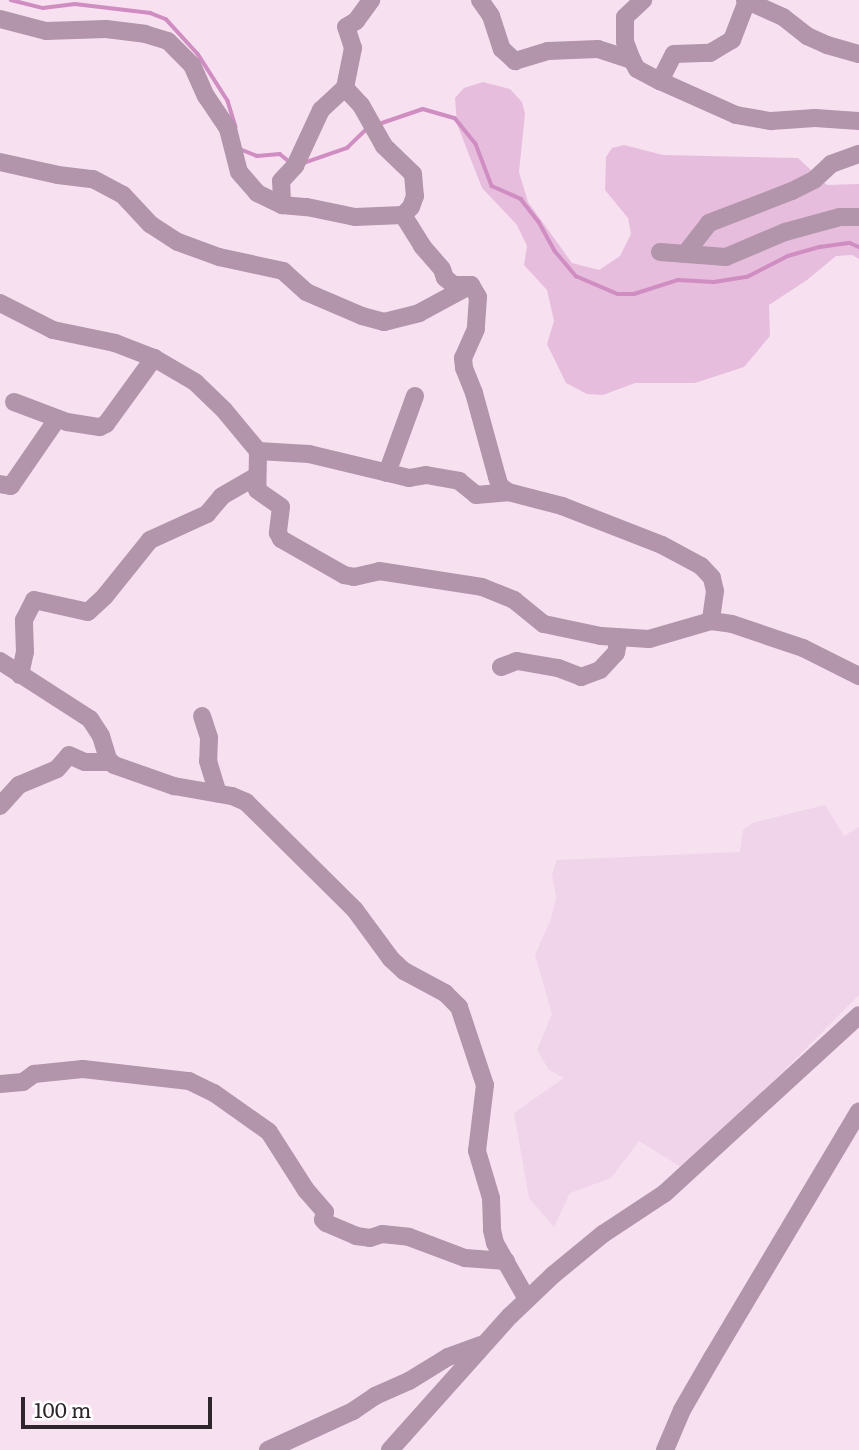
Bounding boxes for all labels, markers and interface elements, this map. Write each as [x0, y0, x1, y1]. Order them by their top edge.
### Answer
scale bar [24, 1384, 215, 1428]
text: 100 m [34, 1393, 91, 1424]

